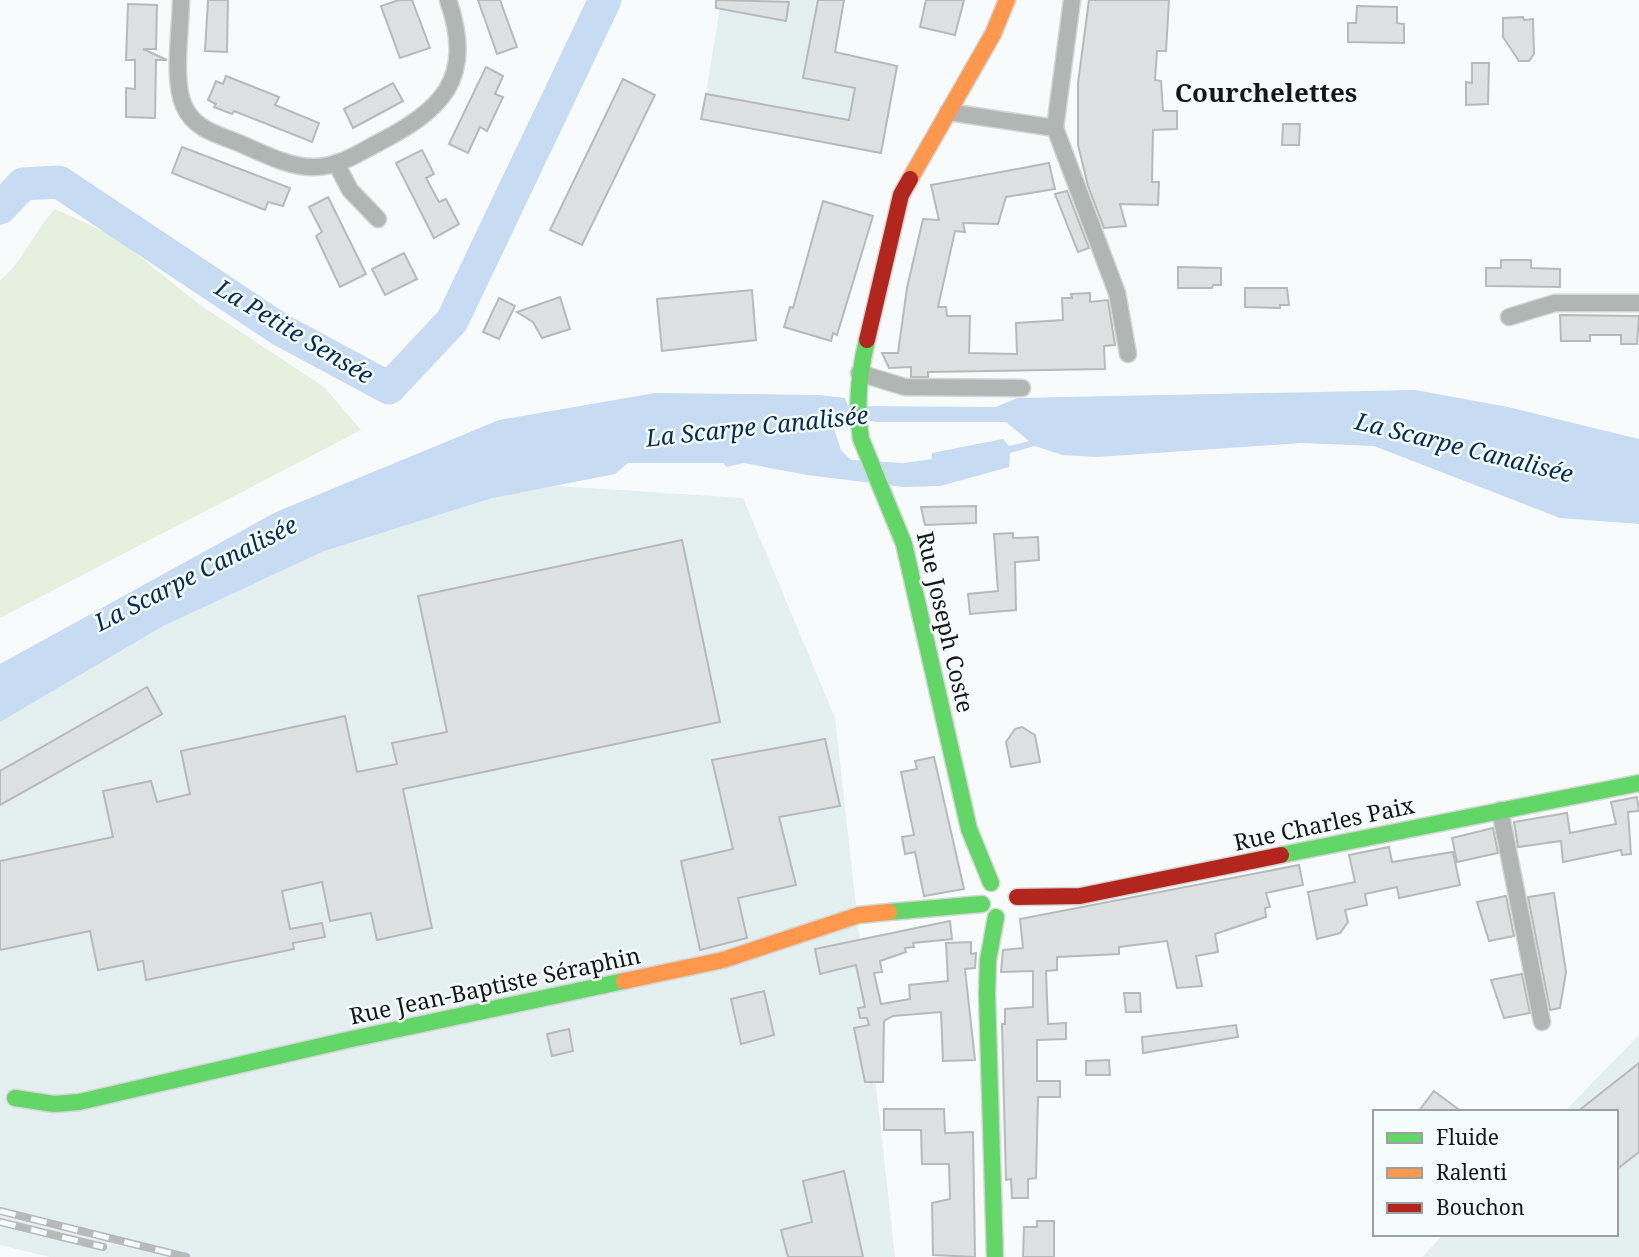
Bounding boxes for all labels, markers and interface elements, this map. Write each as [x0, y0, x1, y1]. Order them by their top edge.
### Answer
district label: Courchelettes [1175, 74, 1357, 110]
water label: La Petite Sensée [209, 270, 380, 391]
water label: La Scarpe Canalisée [643, 397, 870, 454]
water label: La Scarpe Canalisée [1351, 403, 1577, 490]
water label: La Scarpe Canalisée [87, 507, 303, 639]
street label: Rue Joseph Coste [910, 528, 982, 716]
street label: Rue Charles Paix [1231, 788, 1418, 858]
street label: Rue Jean-Baptiste Séraphin [346, 938, 643, 1032]
legend [1373, 1110, 1618, 1236]
text: Fluide [1436, 1123, 1499, 1151]
text: Ralenti [1436, 1158, 1507, 1186]
text: Bouchon [1436, 1193, 1525, 1221]

